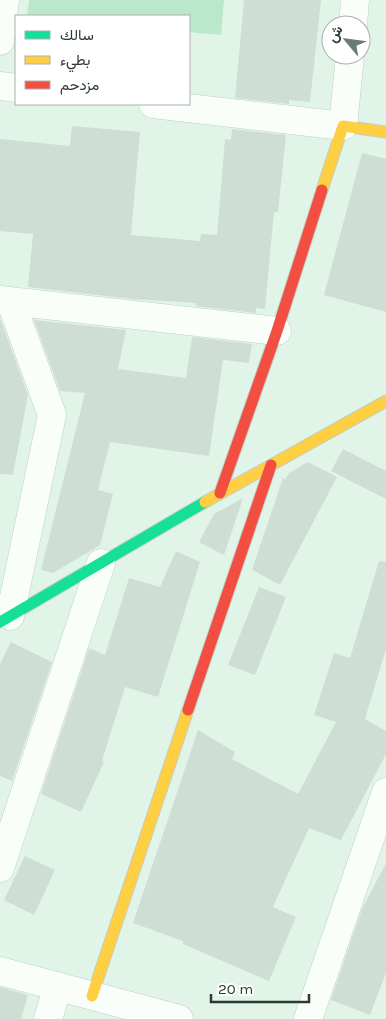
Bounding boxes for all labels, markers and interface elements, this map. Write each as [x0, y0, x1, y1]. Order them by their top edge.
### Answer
legend [15, 15, 190, 105]
north arrow [321, 15, 371, 65]
text: ش [324, 22, 347, 45]
text: سالك [60, 26, 94, 44]
text: بطيء [60, 51, 90, 73]
text: مزدحم [60, 76, 99, 95]
scale bar [211, 972, 308, 1004]
text: 20 m [218, 980, 253, 998]

